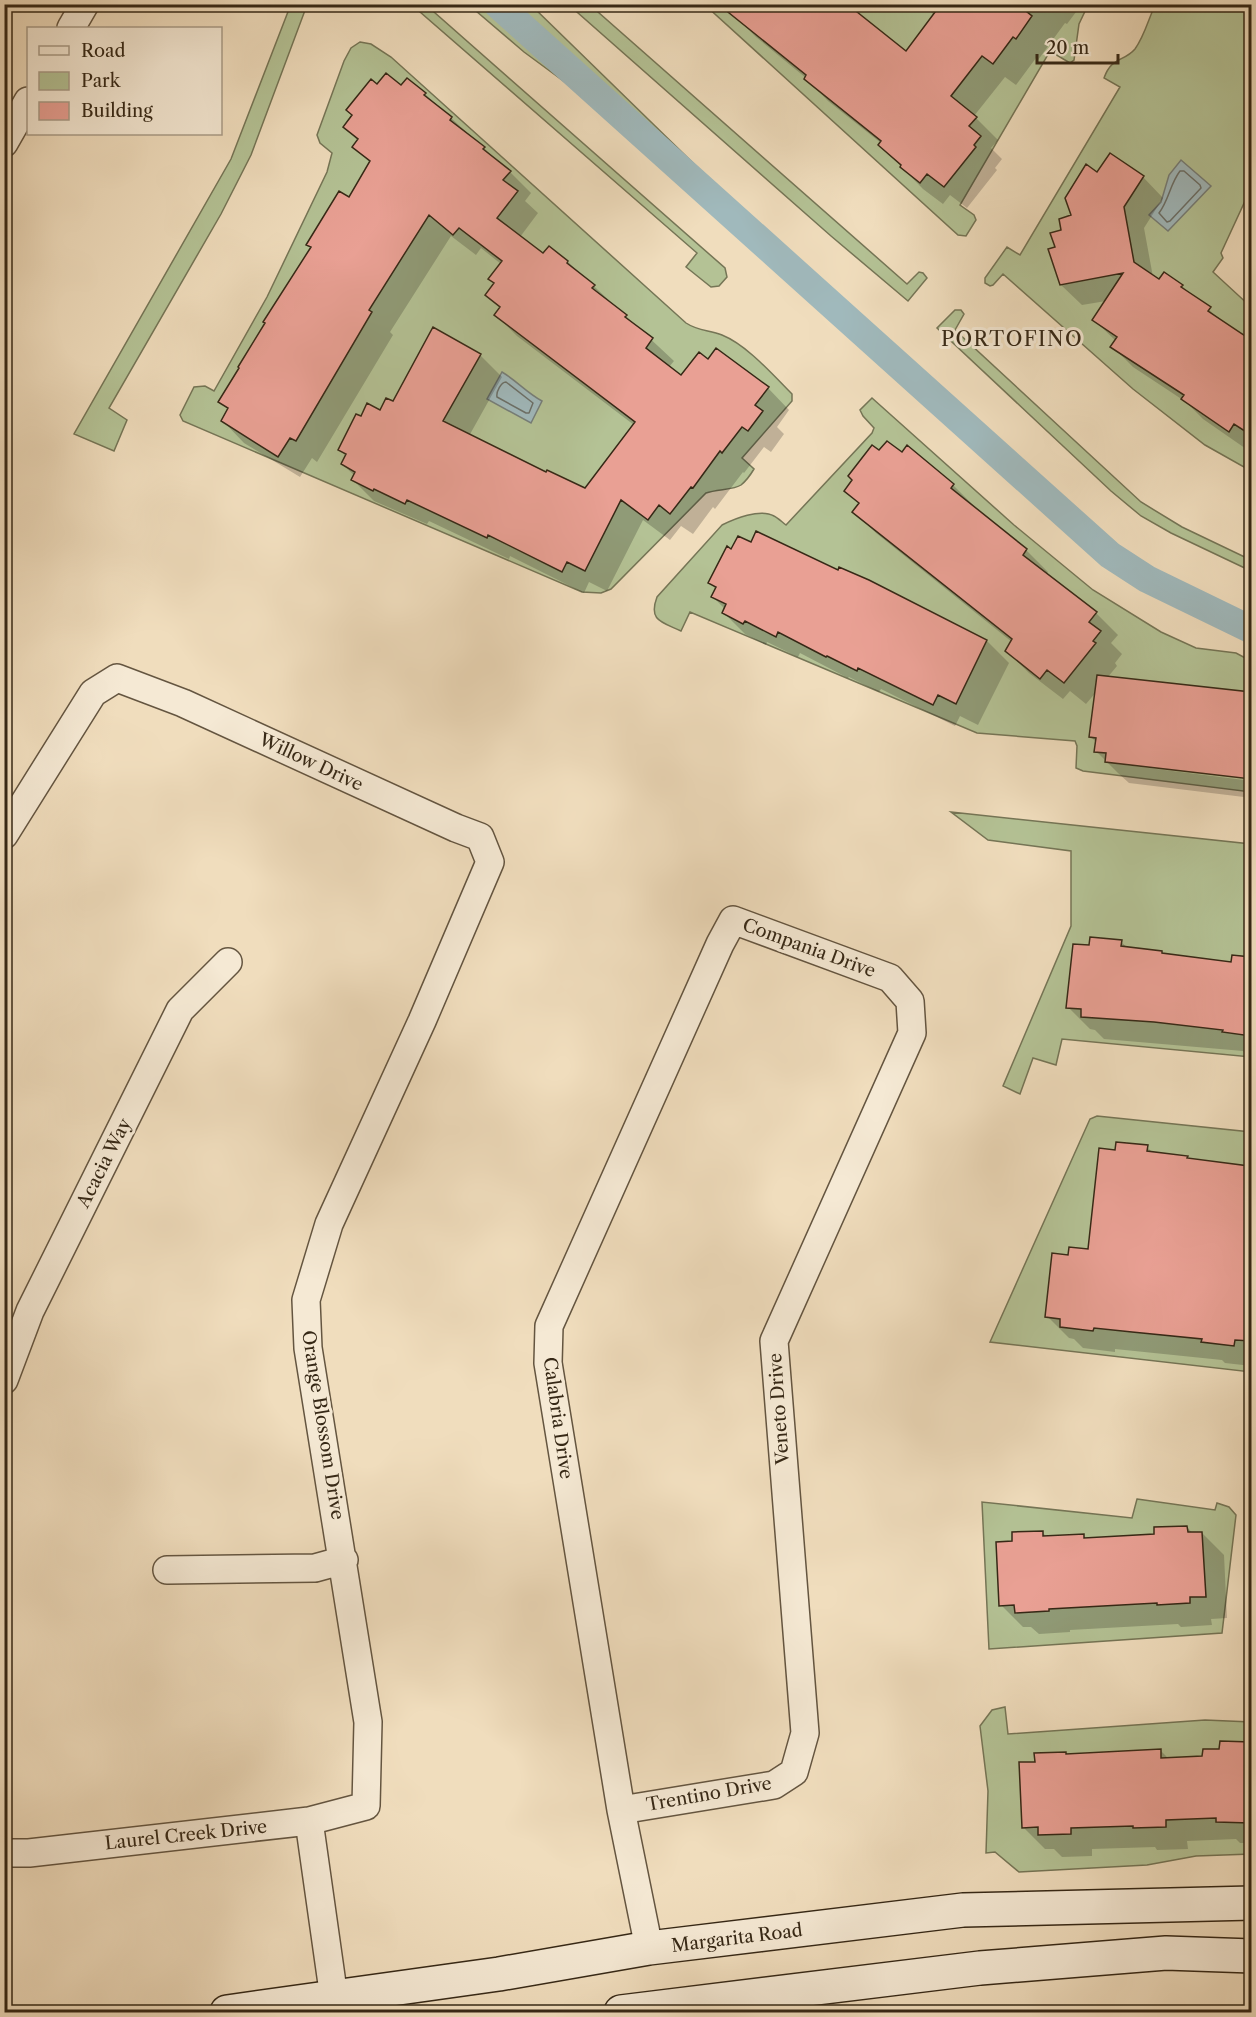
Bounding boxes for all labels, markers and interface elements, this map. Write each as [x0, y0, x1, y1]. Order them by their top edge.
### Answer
legend [27, 27, 222, 135]
scale bar [1037, 27, 1118, 65]
text: 20 m [1046, 37, 1090, 59]
text: Road [81, 40, 126, 62]
text: Park [81, 70, 122, 92]
text: Building [81, 100, 153, 122]
district label: PORTOFINO [941, 327, 1083, 351]
street label: Willow Drive [255, 728, 367, 796]
street label: Compania Drive [740, 914, 878, 982]
street label: Acacia Way [72, 1114, 136, 1212]
street label: Orange Blossom Drive [297, 1329, 349, 1521]
street label: Veneto Drive [764, 1352, 794, 1467]
street label: Calabria Drive [539, 1356, 577, 1480]
street label: Trentino Drive [645, 1772, 773, 1816]
street label: Laurel Creek Drive [104, 1816, 268, 1854]
street label: Margarita Road [670, 1919, 804, 1957]

